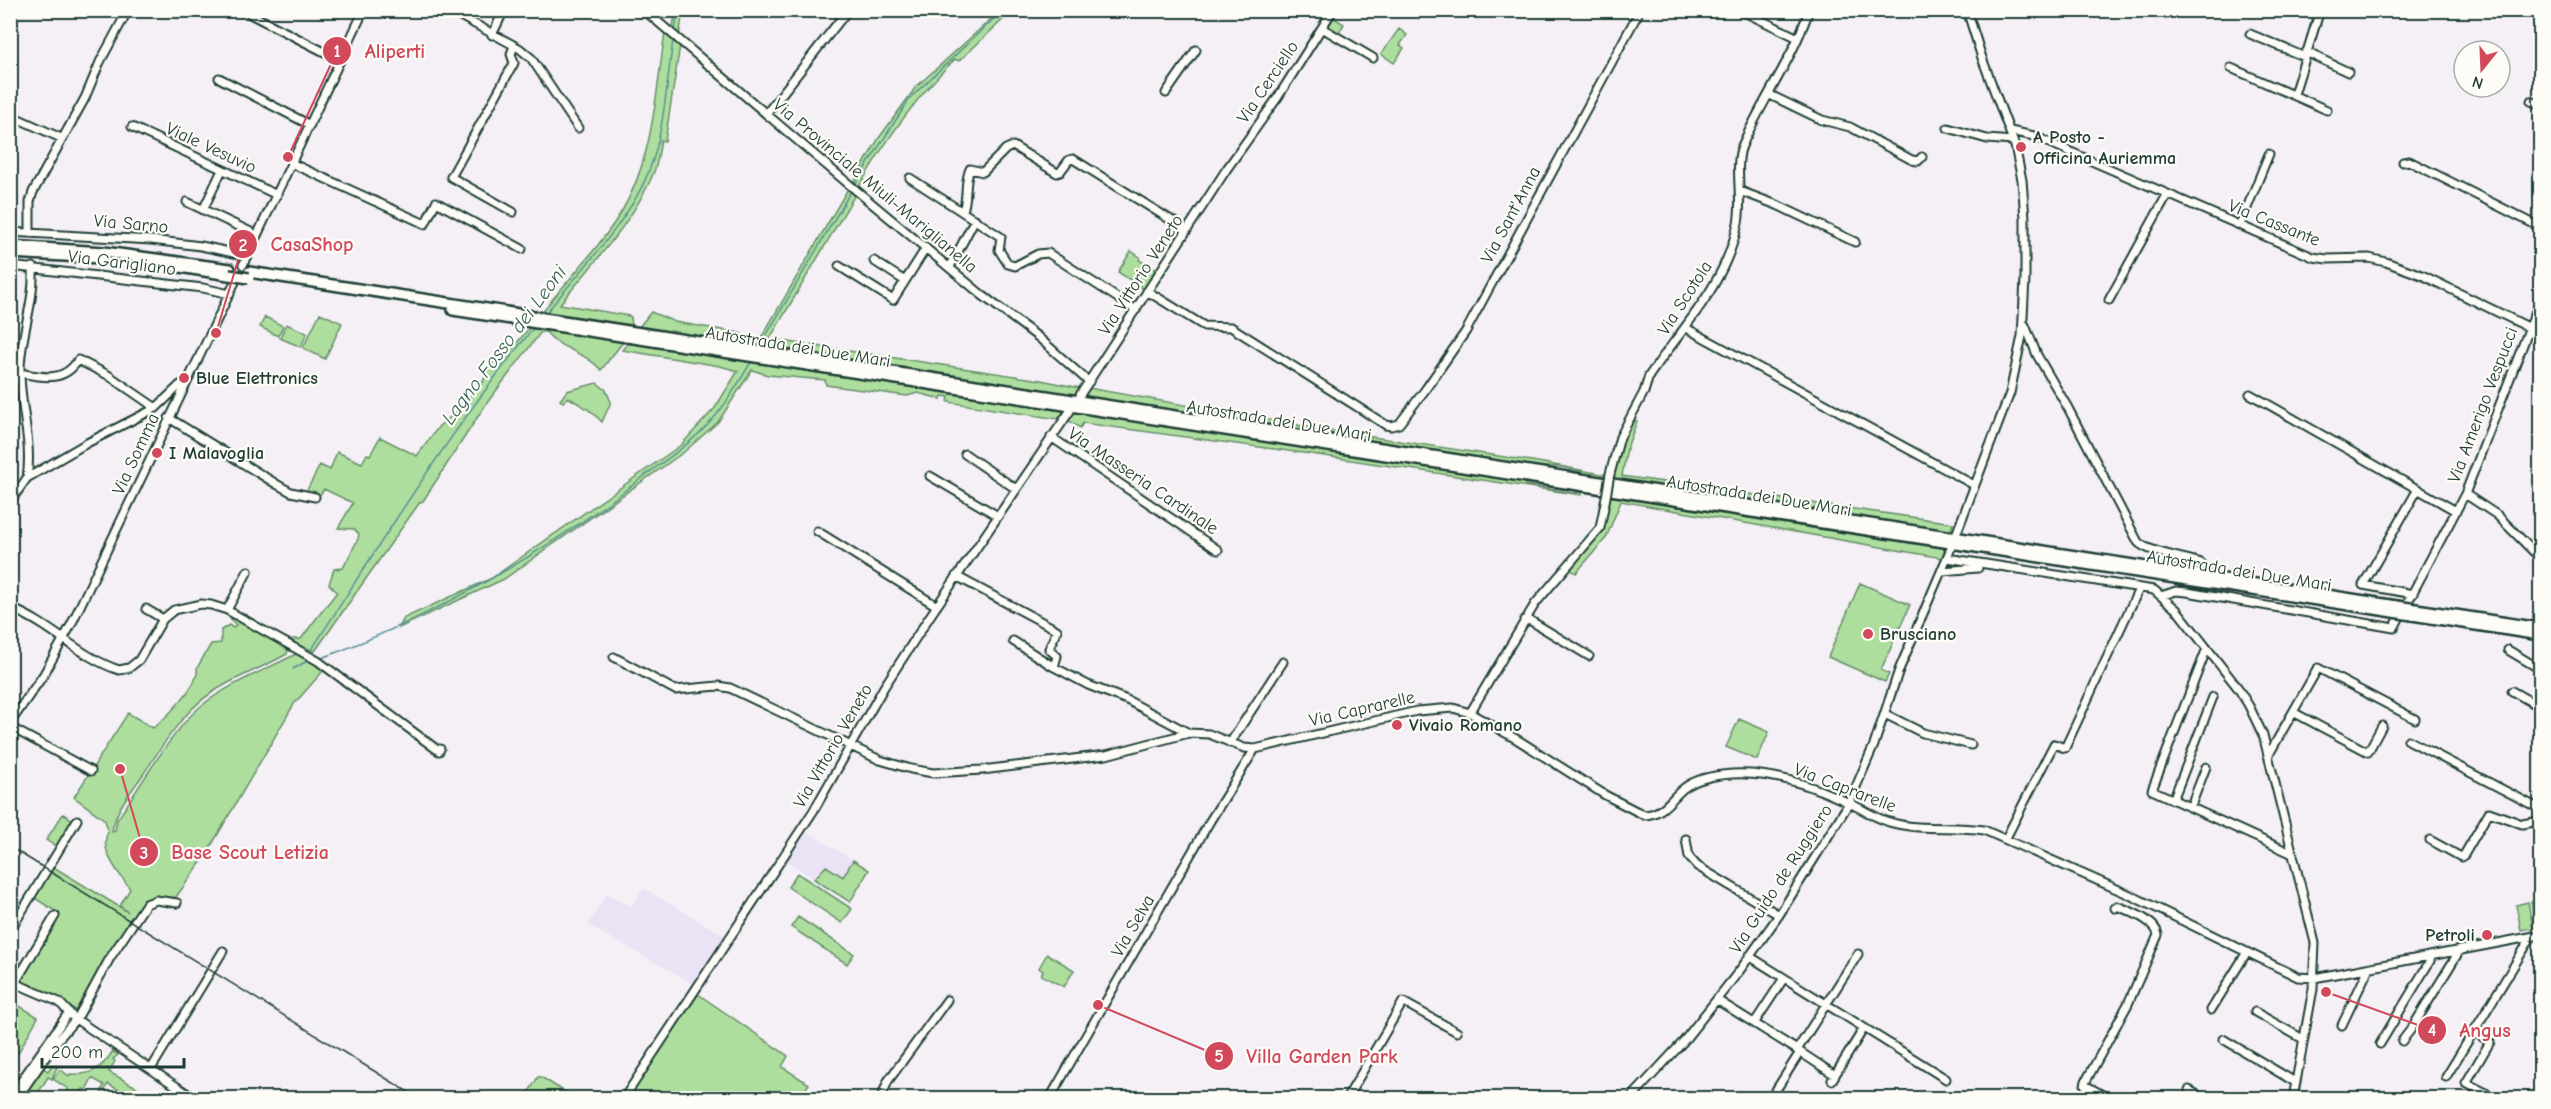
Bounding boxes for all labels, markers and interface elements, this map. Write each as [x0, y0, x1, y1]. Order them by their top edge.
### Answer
callout: Aliperti [322, 32, 437, 70]
street label: Via Cerciello [1233, 37, 1303, 127]
north arrow [2452, 39, 2512, 99]
text: Aliperti [365, 40, 425, 63]
text: 1 [333, 41, 341, 62]
text: N [2470, 72, 2485, 92]
street label: Via Provinciale Miuli-Mariglianella [769, 94, 981, 278]
street label: Viale Vesuvio [162, 118, 260, 178]
place label: A Posto - Officina Auriemma [2033, 127, 2176, 169]
marker: A Posto - Officina Auriemma [2014, 140, 2028, 154]
street label: Via Sant'Anna [1477, 163, 1545, 267]
street label: Via Cassante [2225, 195, 2323, 251]
street label: Via Sarno [93, 210, 169, 238]
street label: Via Vittorio Veneto [1094, 211, 1188, 339]
callout: CasaShop [228, 225, 365, 263]
text: CasaShop [270, 233, 354, 256]
text: 2 [239, 235, 248, 256]
street label: Via Garigliano [67, 246, 177, 280]
street label: Via Scotola [1653, 257, 1717, 339]
water label: Lagno Fosso dei Leoni [437, 261, 571, 429]
street label: Autostrada dei Due Mari [704, 322, 892, 372]
street label: Via Amerigo Vespucci [2444, 324, 2522, 486]
place label: Blue Elettronics [196, 368, 318, 389]
marker: Blue Elettronics [177, 371, 191, 385]
street label: Autostrada dei Due Mari [1185, 396, 1373, 446]
street label: Via Somma [108, 410, 164, 498]
street label: Via Masseria Cardinale [1064, 423, 1222, 539]
place label: I Malavoglia [169, 443, 264, 464]
marker: I Malavoglia [150, 446, 164, 460]
street label: Autostrada dei Due Mari [1665, 471, 1853, 521]
street label: Autostrada dei Due Mari [2145, 546, 2333, 596]
place label: Brusciano [1880, 624, 1956, 645]
marker: Brusciano [1861, 627, 1875, 641]
street label: Via Vittorio Veneto [789, 680, 877, 812]
street label: Via Caprarelle [1307, 687, 1417, 731]
place label: Vivaio Romano [1409, 715, 1522, 736]
marker: Vivaio Romano [1390, 718, 1404, 732]
street label: Via Caprarelle [1791, 759, 1899, 817]
street label: Via Guido de Ruggiero [1725, 801, 1837, 957]
callout: Base Scout Letizia [129, 833, 341, 871]
text: Base Scout Letizia [171, 841, 329, 864]
text: 3 [140, 843, 148, 864]
street label: Via Selva [1107, 891, 1159, 961]
place label: Petroli [2425, 925, 2475, 946]
marker: Petroli [2480, 928, 2494, 942]
callout: Angus [2417, 1011, 2523, 1049]
text: Angus [2459, 1019, 2511, 1042]
text: 4 [2428, 1020, 2436, 1041]
scale bar [42, 1031, 184, 1069]
callout: Villa Garden Park [1204, 1037, 1410, 1075]
text: 200 m [51, 1042, 103, 1063]
text: Villa Garden Park [1246, 1045, 1398, 1068]
text: 5 [1214, 1046, 1224, 1067]

